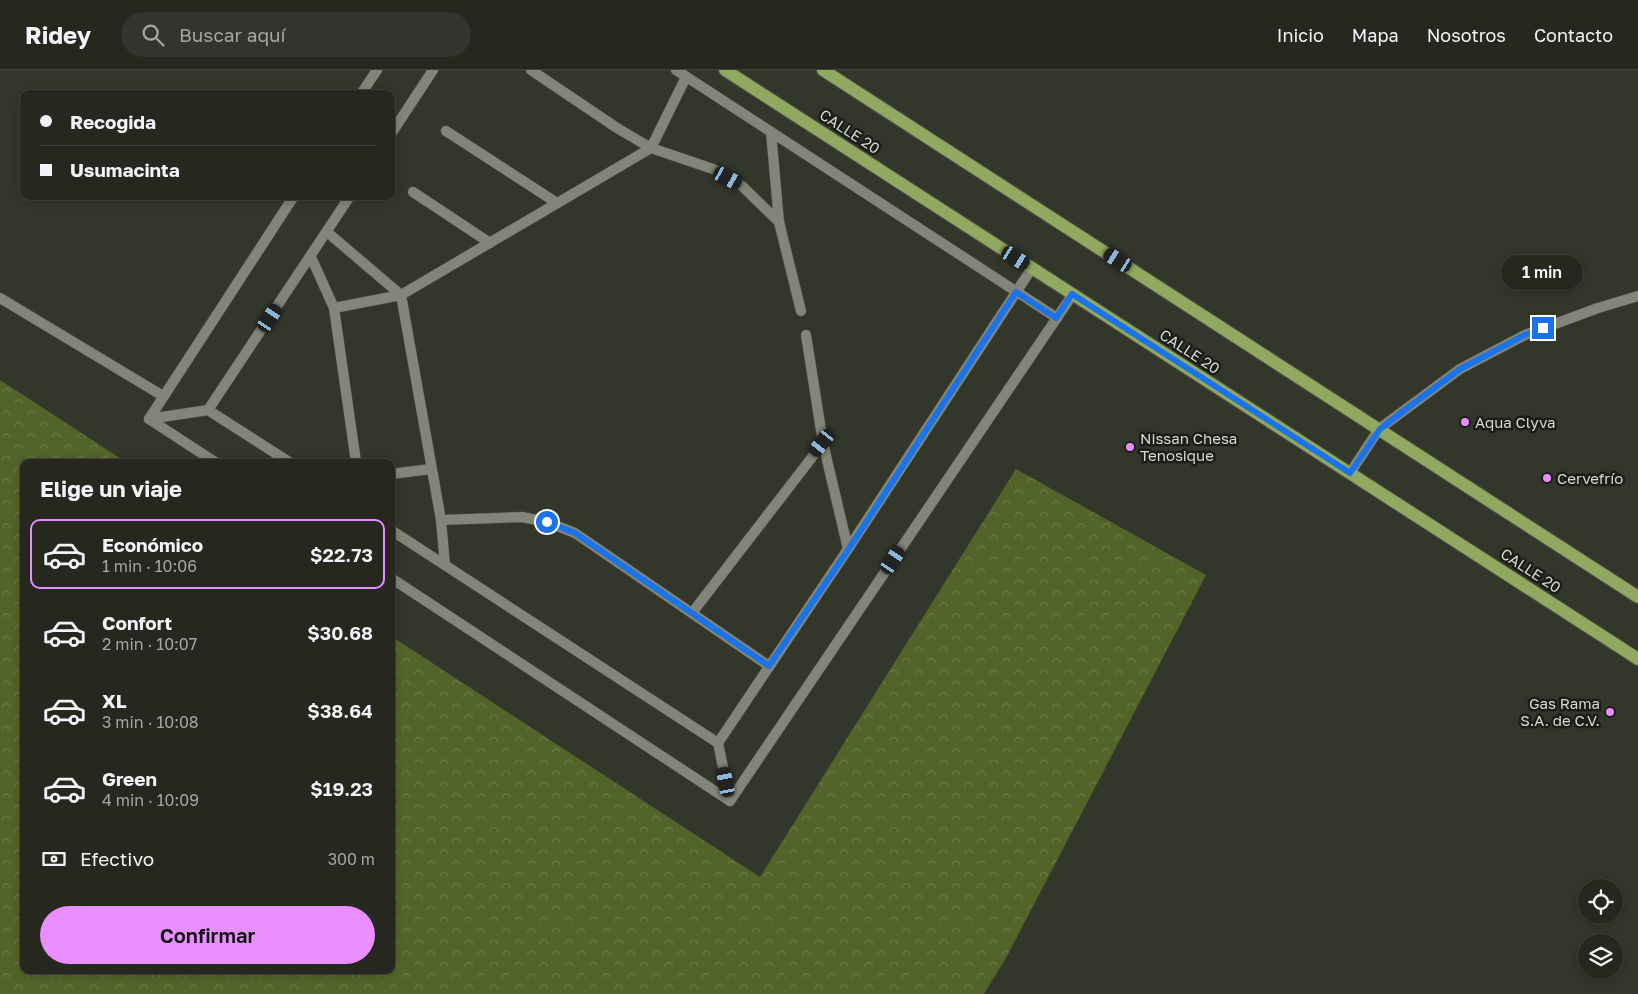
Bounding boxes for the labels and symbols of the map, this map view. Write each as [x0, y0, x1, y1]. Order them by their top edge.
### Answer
street label: CALLE 20 [817, 105, 883, 157]
car [711, 164, 744, 192]
car [999, 244, 1032, 272]
car [1101, 246, 1134, 274]
callout: 1 min [1502, 256, 1584, 290]
car [255, 301, 284, 335]
route end [1532, 317, 1554, 339]
street label: CALLE 20 [1157, 325, 1223, 377]
place label: Aqua Clyva [1475, 413, 1555, 431]
marker: Aqua Clyva [1459, 416, 1471, 428]
car [806, 427, 837, 459]
place label: Nissan Chesa Tenosique [1140, 429, 1237, 464]
marker: Nissan Chesa Tenosique [1124, 441, 1136, 453]
place label: Cervefrío [1557, 469, 1623, 487]
marker: Cervefrío [1541, 472, 1553, 484]
route start [536, 511, 558, 533]
car [878, 543, 907, 577]
street label: CALLE 20 [1498, 544, 1564, 596]
place label: Gas Rama S.A. de C.V. [1520, 694, 1600, 729]
marker: Gas Rama S.A. de C.V. [1604, 706, 1616, 718]
car [715, 766, 736, 798]

